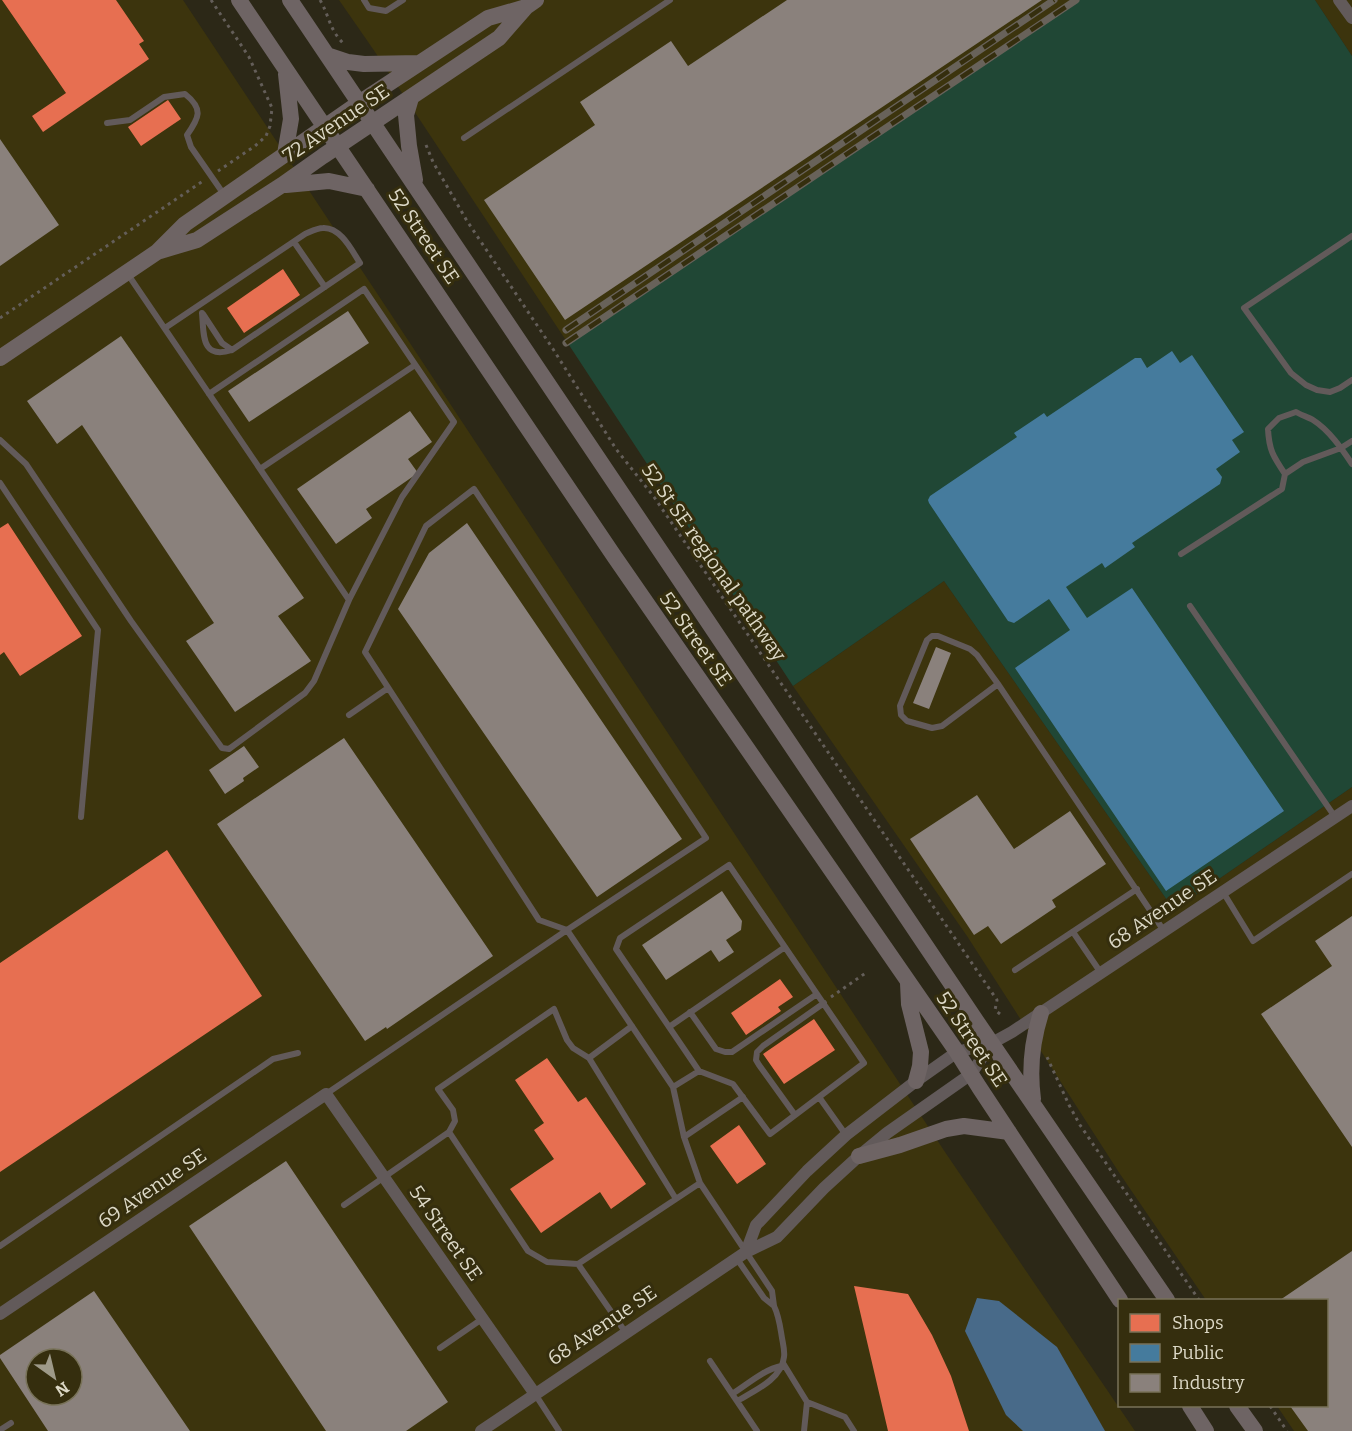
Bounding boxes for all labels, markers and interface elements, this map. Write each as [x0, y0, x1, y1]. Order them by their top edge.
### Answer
street label: 72 Avenue SE [278, 79, 394, 167]
street label: 52 Street SE [383, 184, 465, 288]
street label: 52 St SE regional pathway [637, 459, 792, 666]
street label: 52 Street SE [655, 587, 737, 691]
street label: 68 Avenue SE [1103, 864, 1221, 954]
street label: 52 Street SE [931, 987, 1013, 1091]
street label: 69 Avenue SE [93, 1143, 211, 1233]
street label: 54 Street SE [404, 1181, 488, 1285]
street label: 68 Avenue SE [543, 1280, 661, 1370]
legend [1118, 1299, 1328, 1407]
text: Shops [1172, 1312, 1224, 1334]
text: Public [1172, 1342, 1224, 1364]
north arrow [24, 1347, 84, 1407]
text: Industry [1172, 1372, 1245, 1394]
text: N [52, 1378, 73, 1400]

